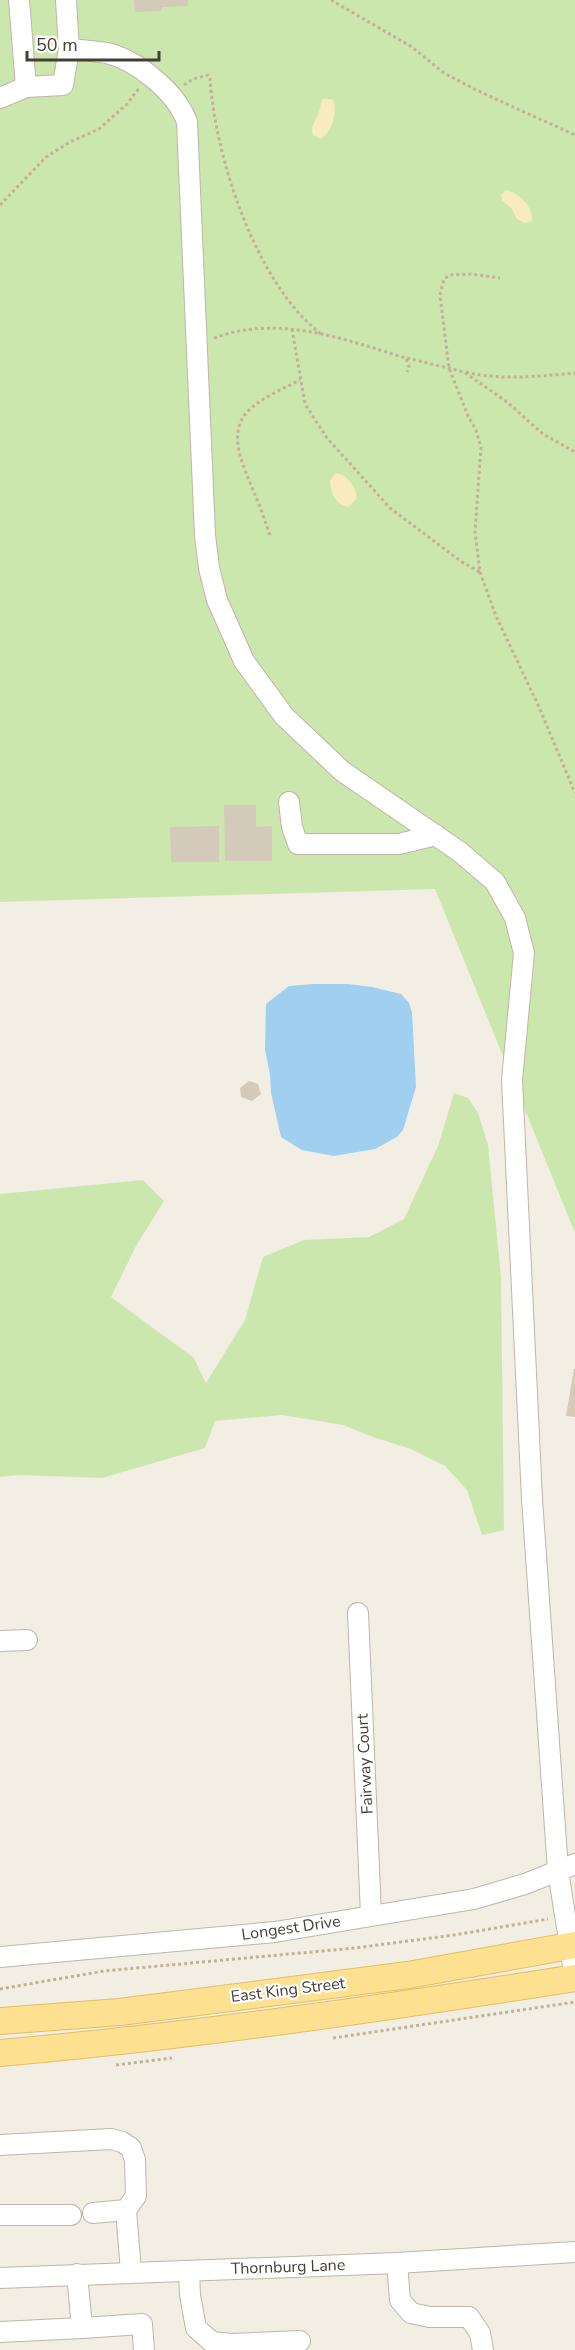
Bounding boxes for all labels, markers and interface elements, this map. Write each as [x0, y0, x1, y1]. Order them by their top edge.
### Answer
scale bar [27, 24, 159, 62]
text: 50 m [36, 33, 78, 57]
street label: Fairway Court [351, 1713, 379, 1815]
street label: Longest Drive [240, 1910, 342, 1946]
street label: East King Street [230, 1972, 347, 2008]
street label: Thornburg Lane [230, 2254, 346, 2280]

